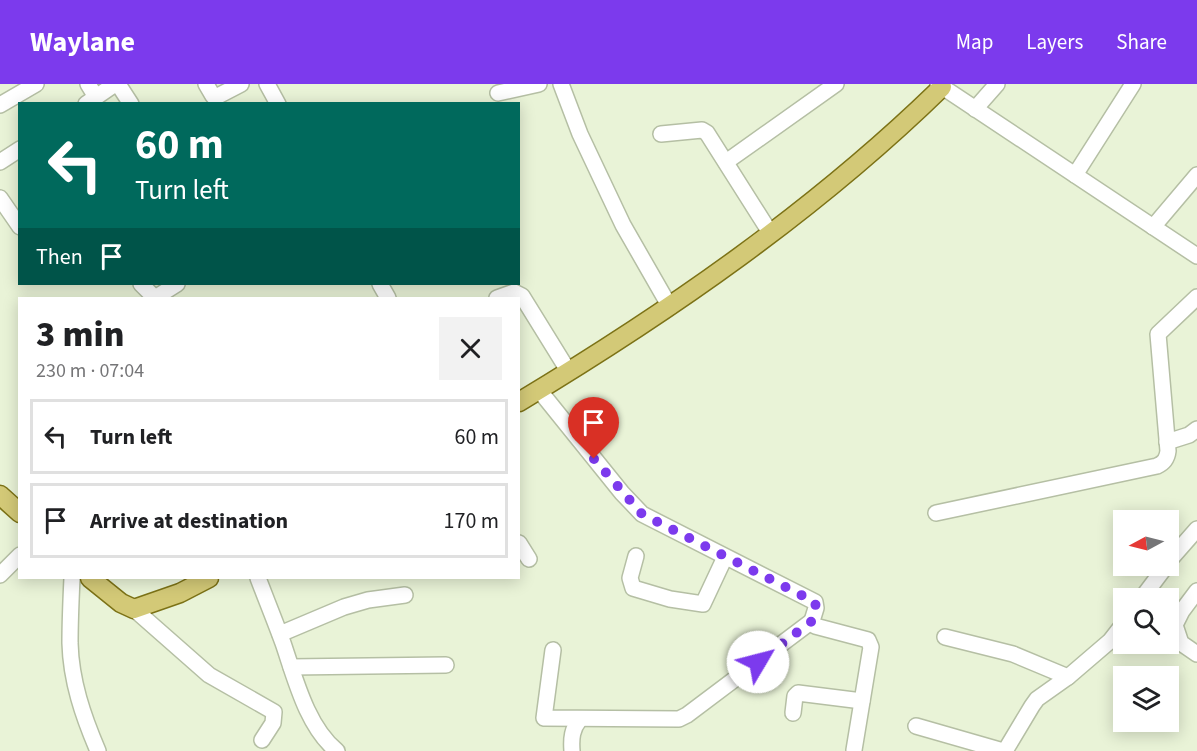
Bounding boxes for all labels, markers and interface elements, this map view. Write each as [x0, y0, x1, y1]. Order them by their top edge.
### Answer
text: Waylane [30, 22, 135, 62]
text: Map [956, 27, 993, 57]
text: Layers [1026, 27, 1083, 57]
text: Share [1116, 27, 1167, 57]
text: 60 m [135, 115, 224, 175]
icon: left [36, 126, 114, 204]
text: Turn left [135, 171, 229, 210]
icon: arrive [95, 240, 128, 273]
text: Then [36, 241, 83, 273]
text: 3 min [36, 309, 124, 360]
button: close [439, 317, 502, 380]
text: 230 m · 07:04 [36, 357, 144, 385]
pin [568, 397, 619, 459]
icon: arrive [577, 406, 610, 439]
icon: left [39, 420, 72, 453]
text: Turn left [90, 421, 172, 453]
text: 60 m [454, 421, 499, 453]
icon: arrive [39, 504, 72, 537]
text: Arrive at destination [90, 505, 288, 537]
text: 170 m [444, 505, 499, 537]
north arrow [1113, 510, 1179, 576]
map controls [1113, 510, 1179, 732]
button: search [1113, 588, 1179, 654]
position arrow [726, 630, 790, 694]
button: layers [1113, 666, 1179, 732]

